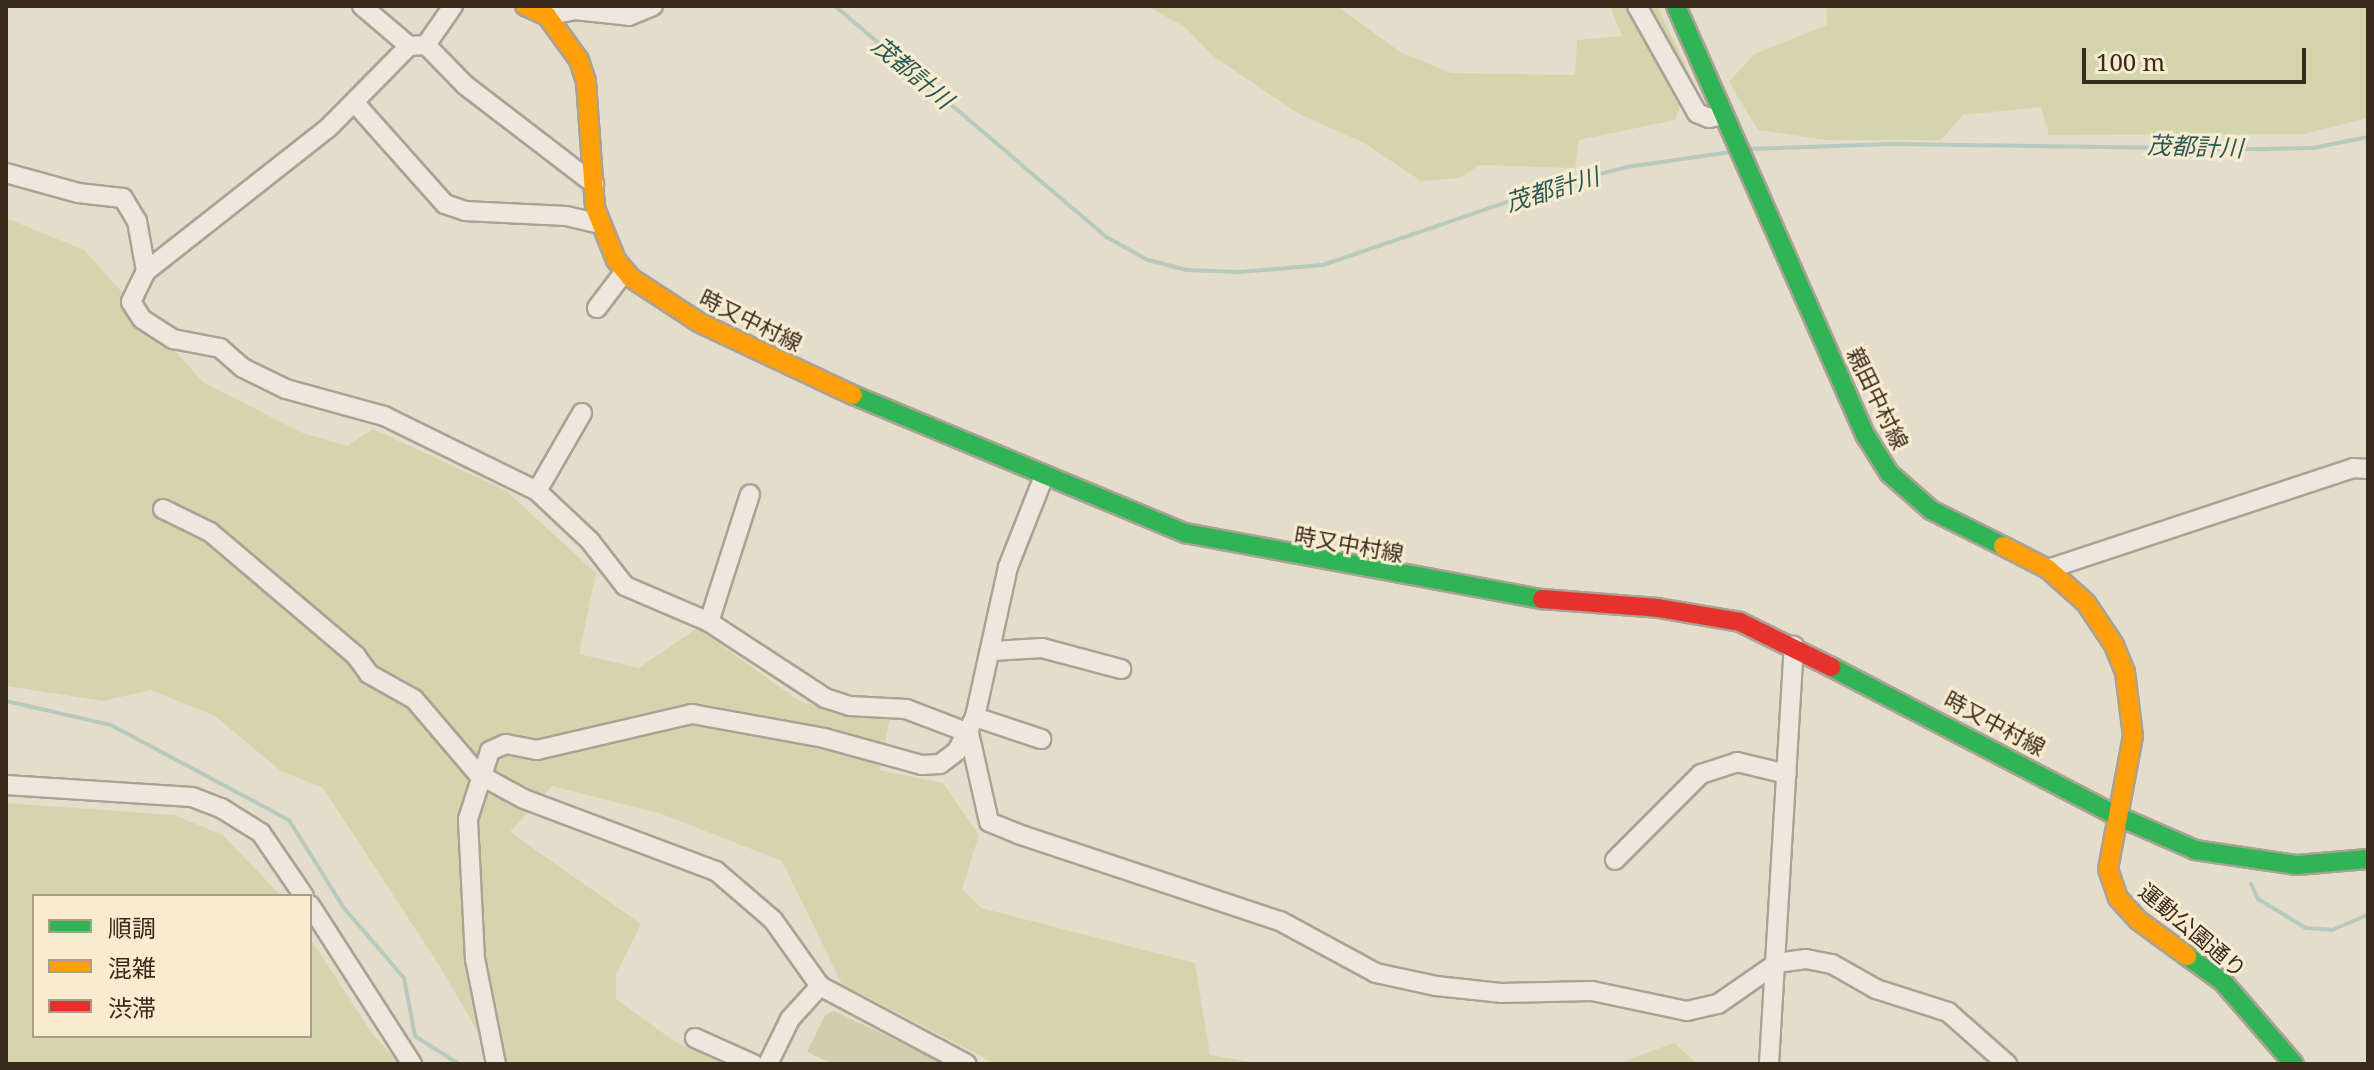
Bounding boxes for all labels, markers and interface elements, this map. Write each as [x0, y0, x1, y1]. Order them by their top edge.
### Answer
water label: 茂都計川 [867, 30, 959, 114]
scale bar [2086, 32, 2310, 82]
text: 100 m [2096, 45, 2165, 78]
water label: 茂都計川 [2147, 130, 2243, 162]
water label: 茂都計川 [1502, 161, 1602, 217]
street label: 時又中村線 [696, 284, 806, 356]
street label: 親田中村線 [1842, 343, 1914, 453]
street label: 時又中村線 [1293, 521, 1405, 567]
street label: 時又中村線 [1940, 686, 2050, 760]
street label: 運動公園通り [2134, 877, 2252, 983]
legend [32, 894, 312, 1038]
text: 順調 [108, 911, 156, 944]
text: 混雑 [108, 951, 156, 984]
text: 渋滞 [108, 991, 156, 1024]

